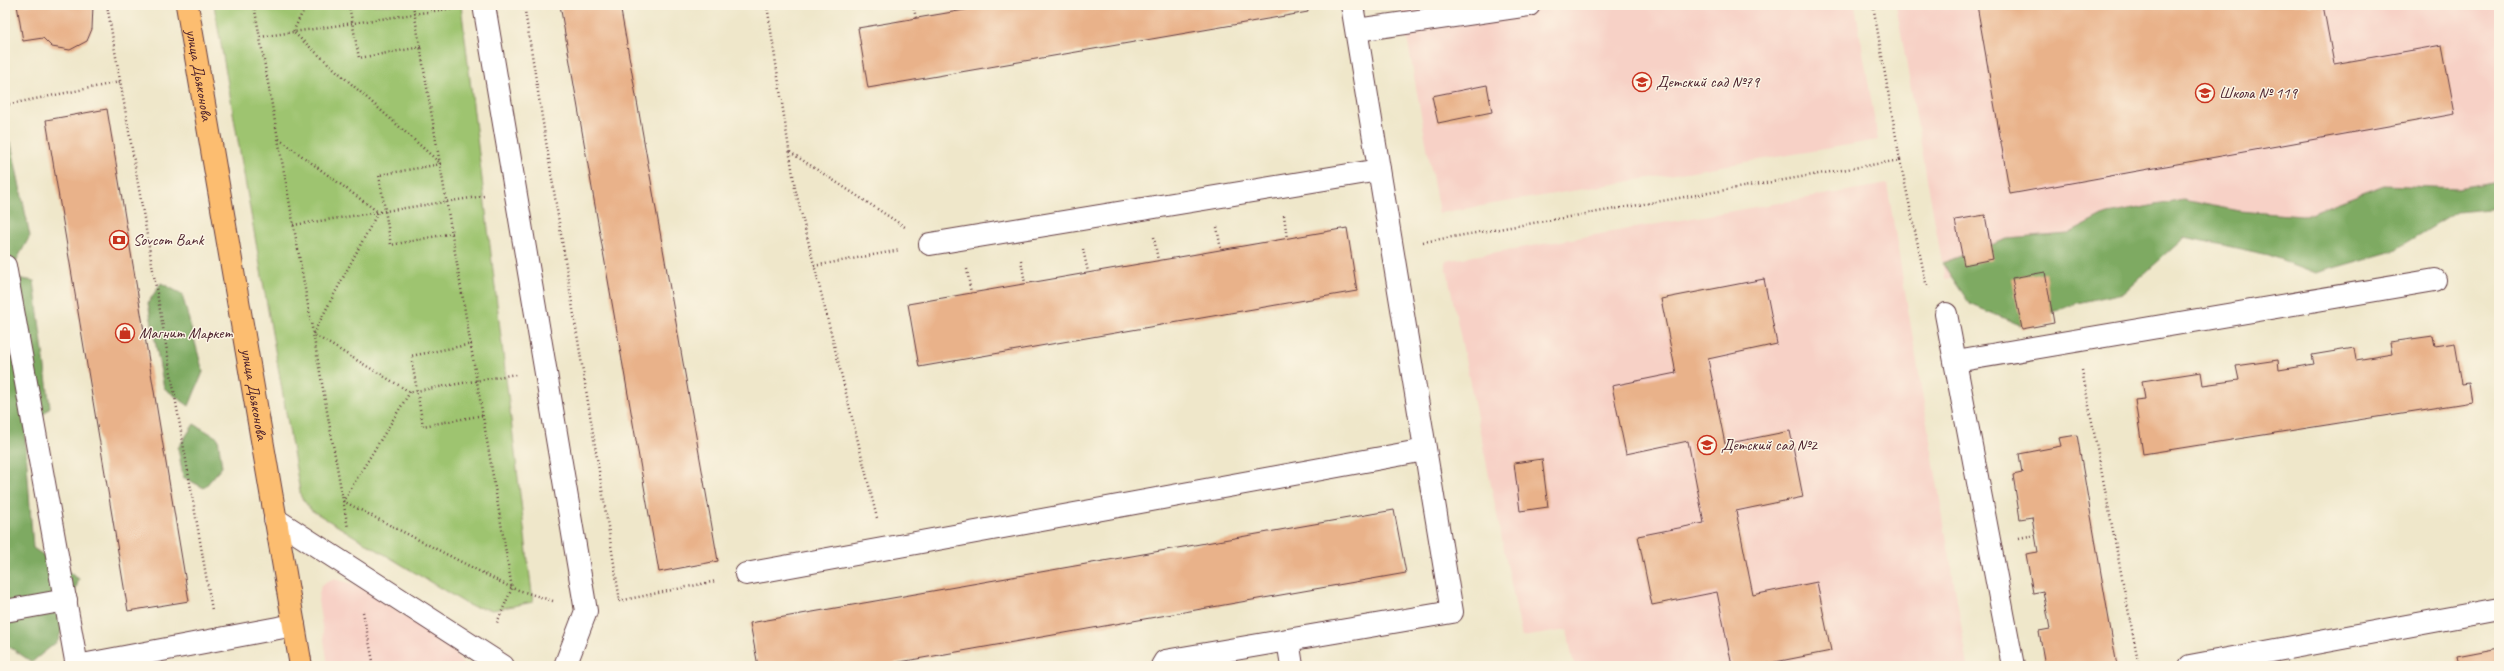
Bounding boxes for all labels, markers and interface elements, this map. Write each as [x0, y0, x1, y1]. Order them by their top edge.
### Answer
street label: улица Дьяконова [181, 27, 217, 123]
school or university icon: Детский сад №79 [1631, 71, 1653, 93]
place label: Детский сад №79 [1656, 72, 1761, 92]
school or university icon: Школа № 119 [2194, 82, 2216, 104]
place label: Школа № 119 [2219, 83, 2299, 103]
bank icon: Sovcom Bank [108, 229, 130, 251]
place label: Sovcom Bank [133, 230, 205, 250]
shop icon: Магнит Маркет [114, 322, 136, 344]
place label: Магнит Маркет [139, 323, 234, 343]
street label: улица Дьяконова [236, 346, 272, 443]
school or university icon: Детский сад №2 [1696, 434, 1718, 456]
place label: Детский сад №2 [1721, 435, 1819, 455]

